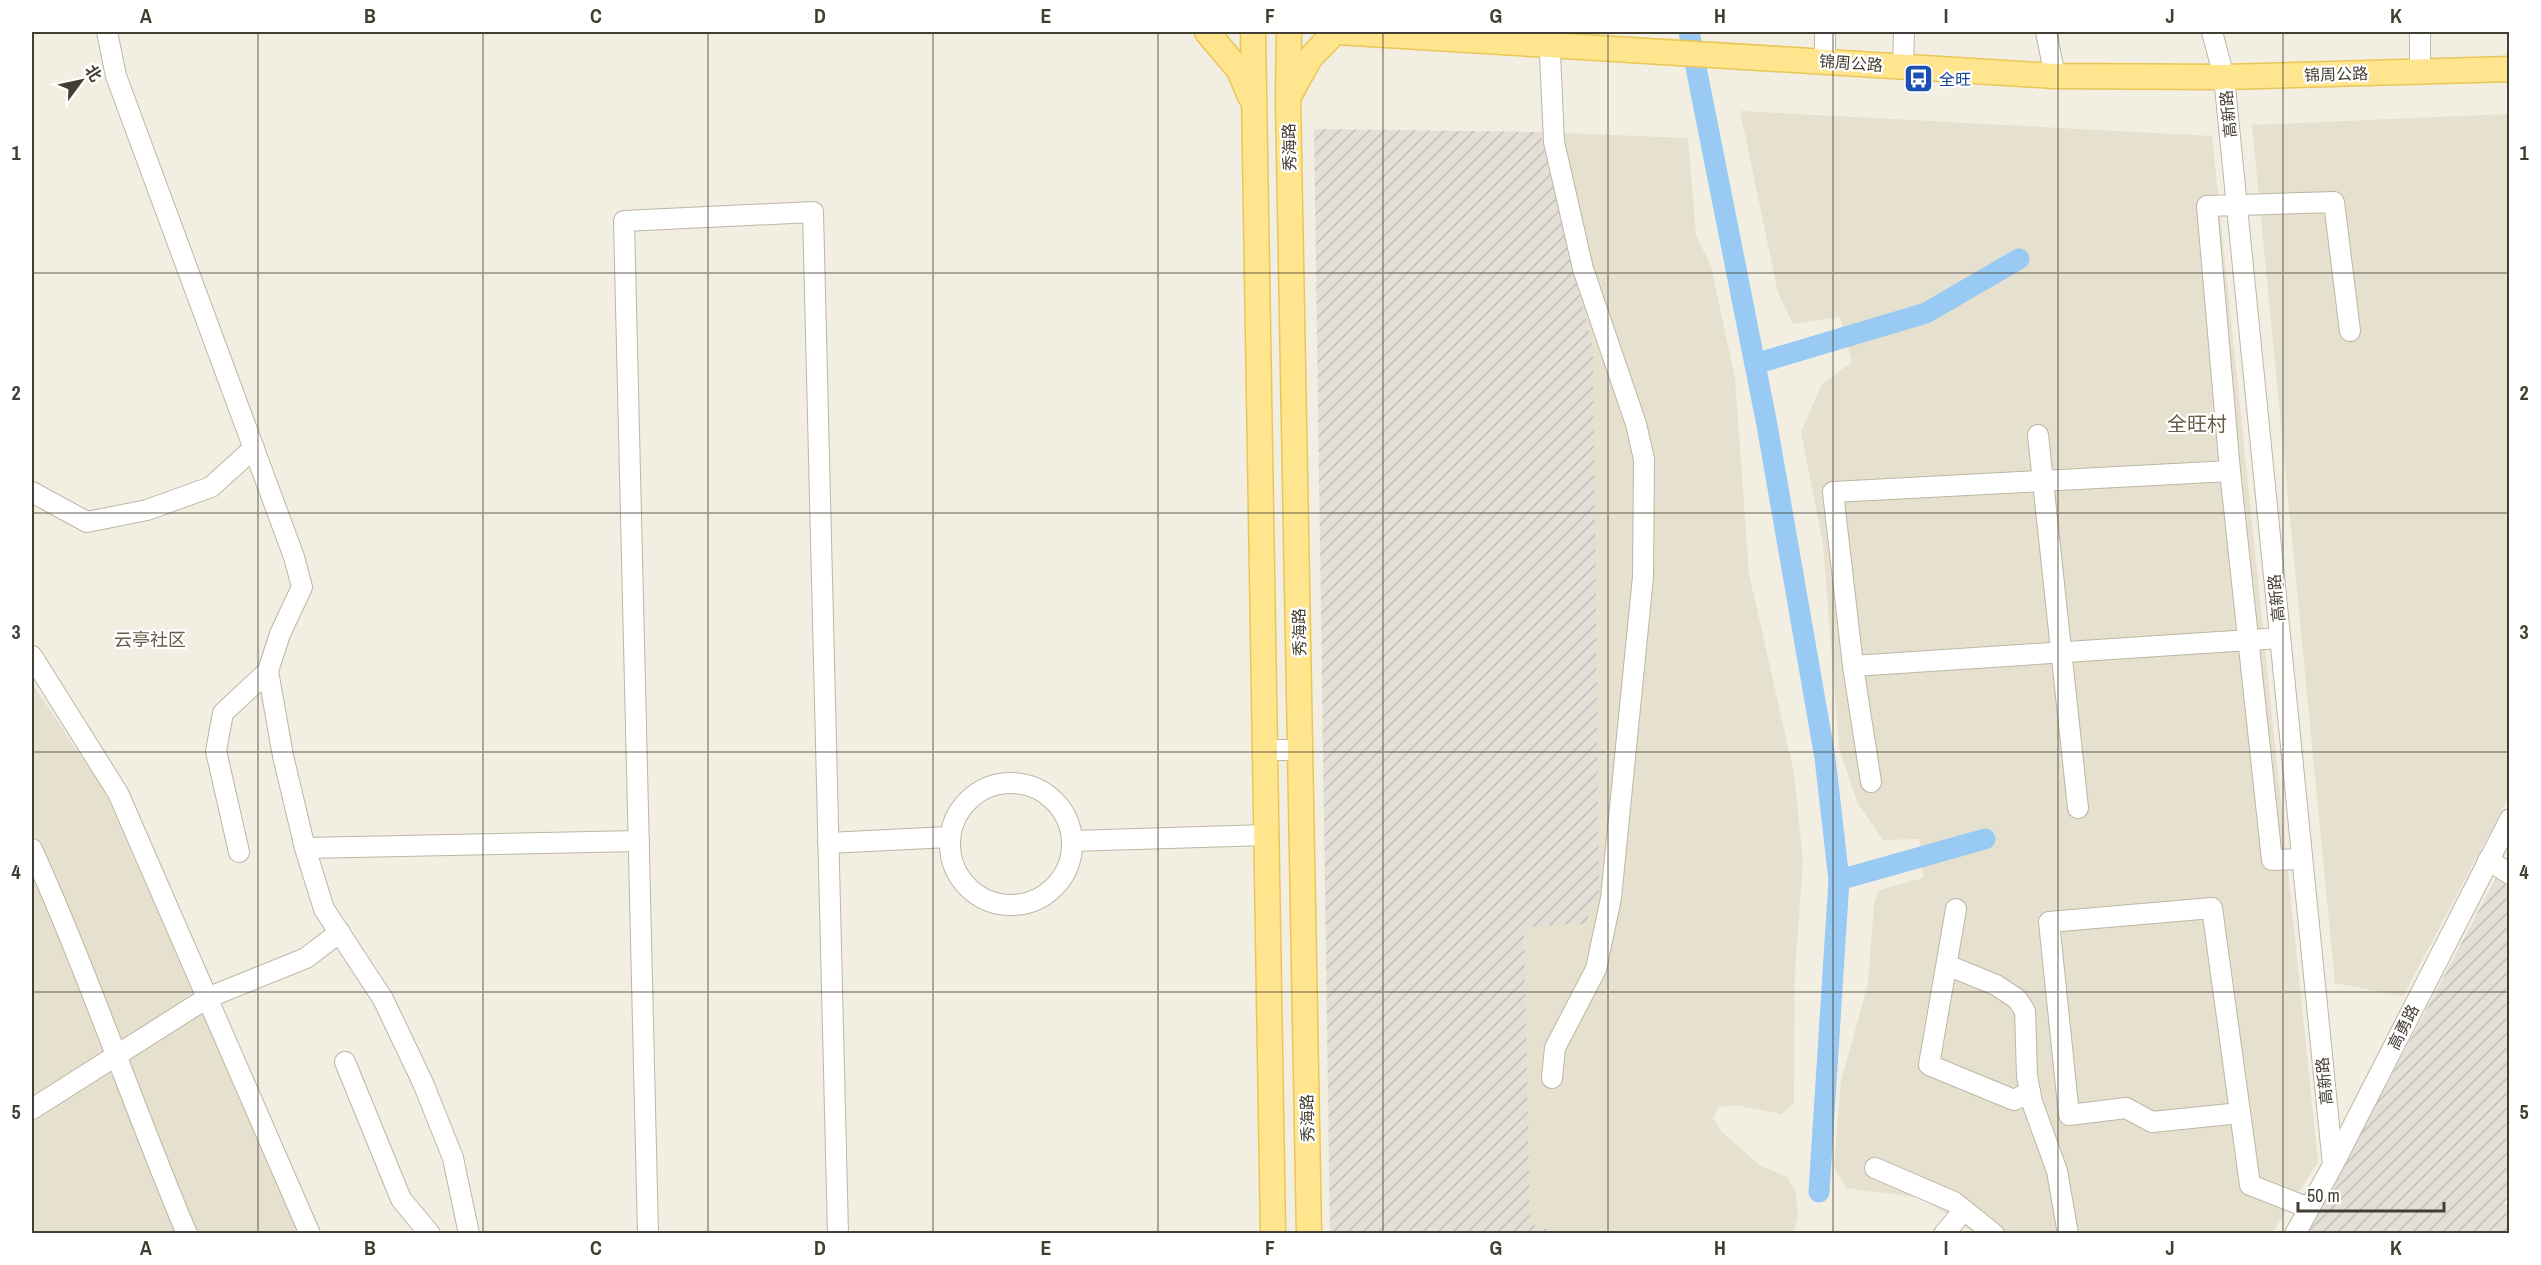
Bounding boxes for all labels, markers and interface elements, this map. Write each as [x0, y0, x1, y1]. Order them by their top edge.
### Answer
text: A [140, 2, 152, 29]
text: B [364, 2, 376, 29]
text: C [590, 2, 602, 29]
text: D [814, 2, 826, 29]
text: E [1041, 2, 1052, 29]
text: F [1265, 2, 1275, 29]
text: G [1490, 2, 1502, 29]
text: H [1714, 2, 1726, 29]
text: I [1944, 2, 1948, 29]
text: J [2165, 2, 2175, 29]
text: K [2390, 2, 2402, 29]
street label: 锦周公路 [1818, 50, 1884, 76]
north arrow [51, 51, 111, 111]
text: 北 [80, 60, 107, 86]
street label: 锦周公路 [2304, 62, 2368, 86]
bus stop icon: 全旺 [1902, 63, 1934, 95]
place label: 全旺 [1939, 68, 1971, 90]
street label: 高新路 [2215, 89, 2241, 139]
street label: 秀海路 [1278, 123, 1300, 171]
text: 1 [11, 139, 21, 166]
text: 1 [2519, 139, 2529, 166]
text: 2 [11, 379, 21, 406]
text: 2 [2519, 379, 2529, 406]
district label: 全旺村 [2167, 410, 2227, 437]
street label: 高新路 [2263, 573, 2289, 623]
street label: 秀海路 [1288, 608, 1310, 656]
text: 3 [11, 618, 21, 645]
text: 3 [2519, 618, 2529, 645]
district label: 云亭社区 [114, 627, 186, 652]
text: 4 [11, 858, 21, 885]
text: 4 [2519, 858, 2529, 885]
street label: 高勇路 [2382, 1001, 2424, 1053]
street label: 高新路 [2311, 1056, 2337, 1106]
street label: 秀海路 [1296, 1094, 1318, 1142]
text: 5 [11, 1098, 21, 1125]
text: 5 [2519, 1098, 2529, 1125]
scale bar [2298, 1175, 2444, 1213]
text: 50 m [2307, 1183, 2340, 1208]
text: A [140, 1234, 152, 1261]
text: B [364, 1234, 376, 1261]
text: C [590, 1234, 602, 1261]
text: D [814, 1234, 826, 1261]
text: E [1041, 1234, 1052, 1261]
text: F [1265, 1234, 1275, 1261]
text: G [1490, 1234, 1502, 1261]
text: H [1714, 1234, 1726, 1261]
text: I [1944, 1234, 1948, 1261]
text: J [2165, 1234, 2175, 1261]
text: K [2390, 1234, 2402, 1261]

